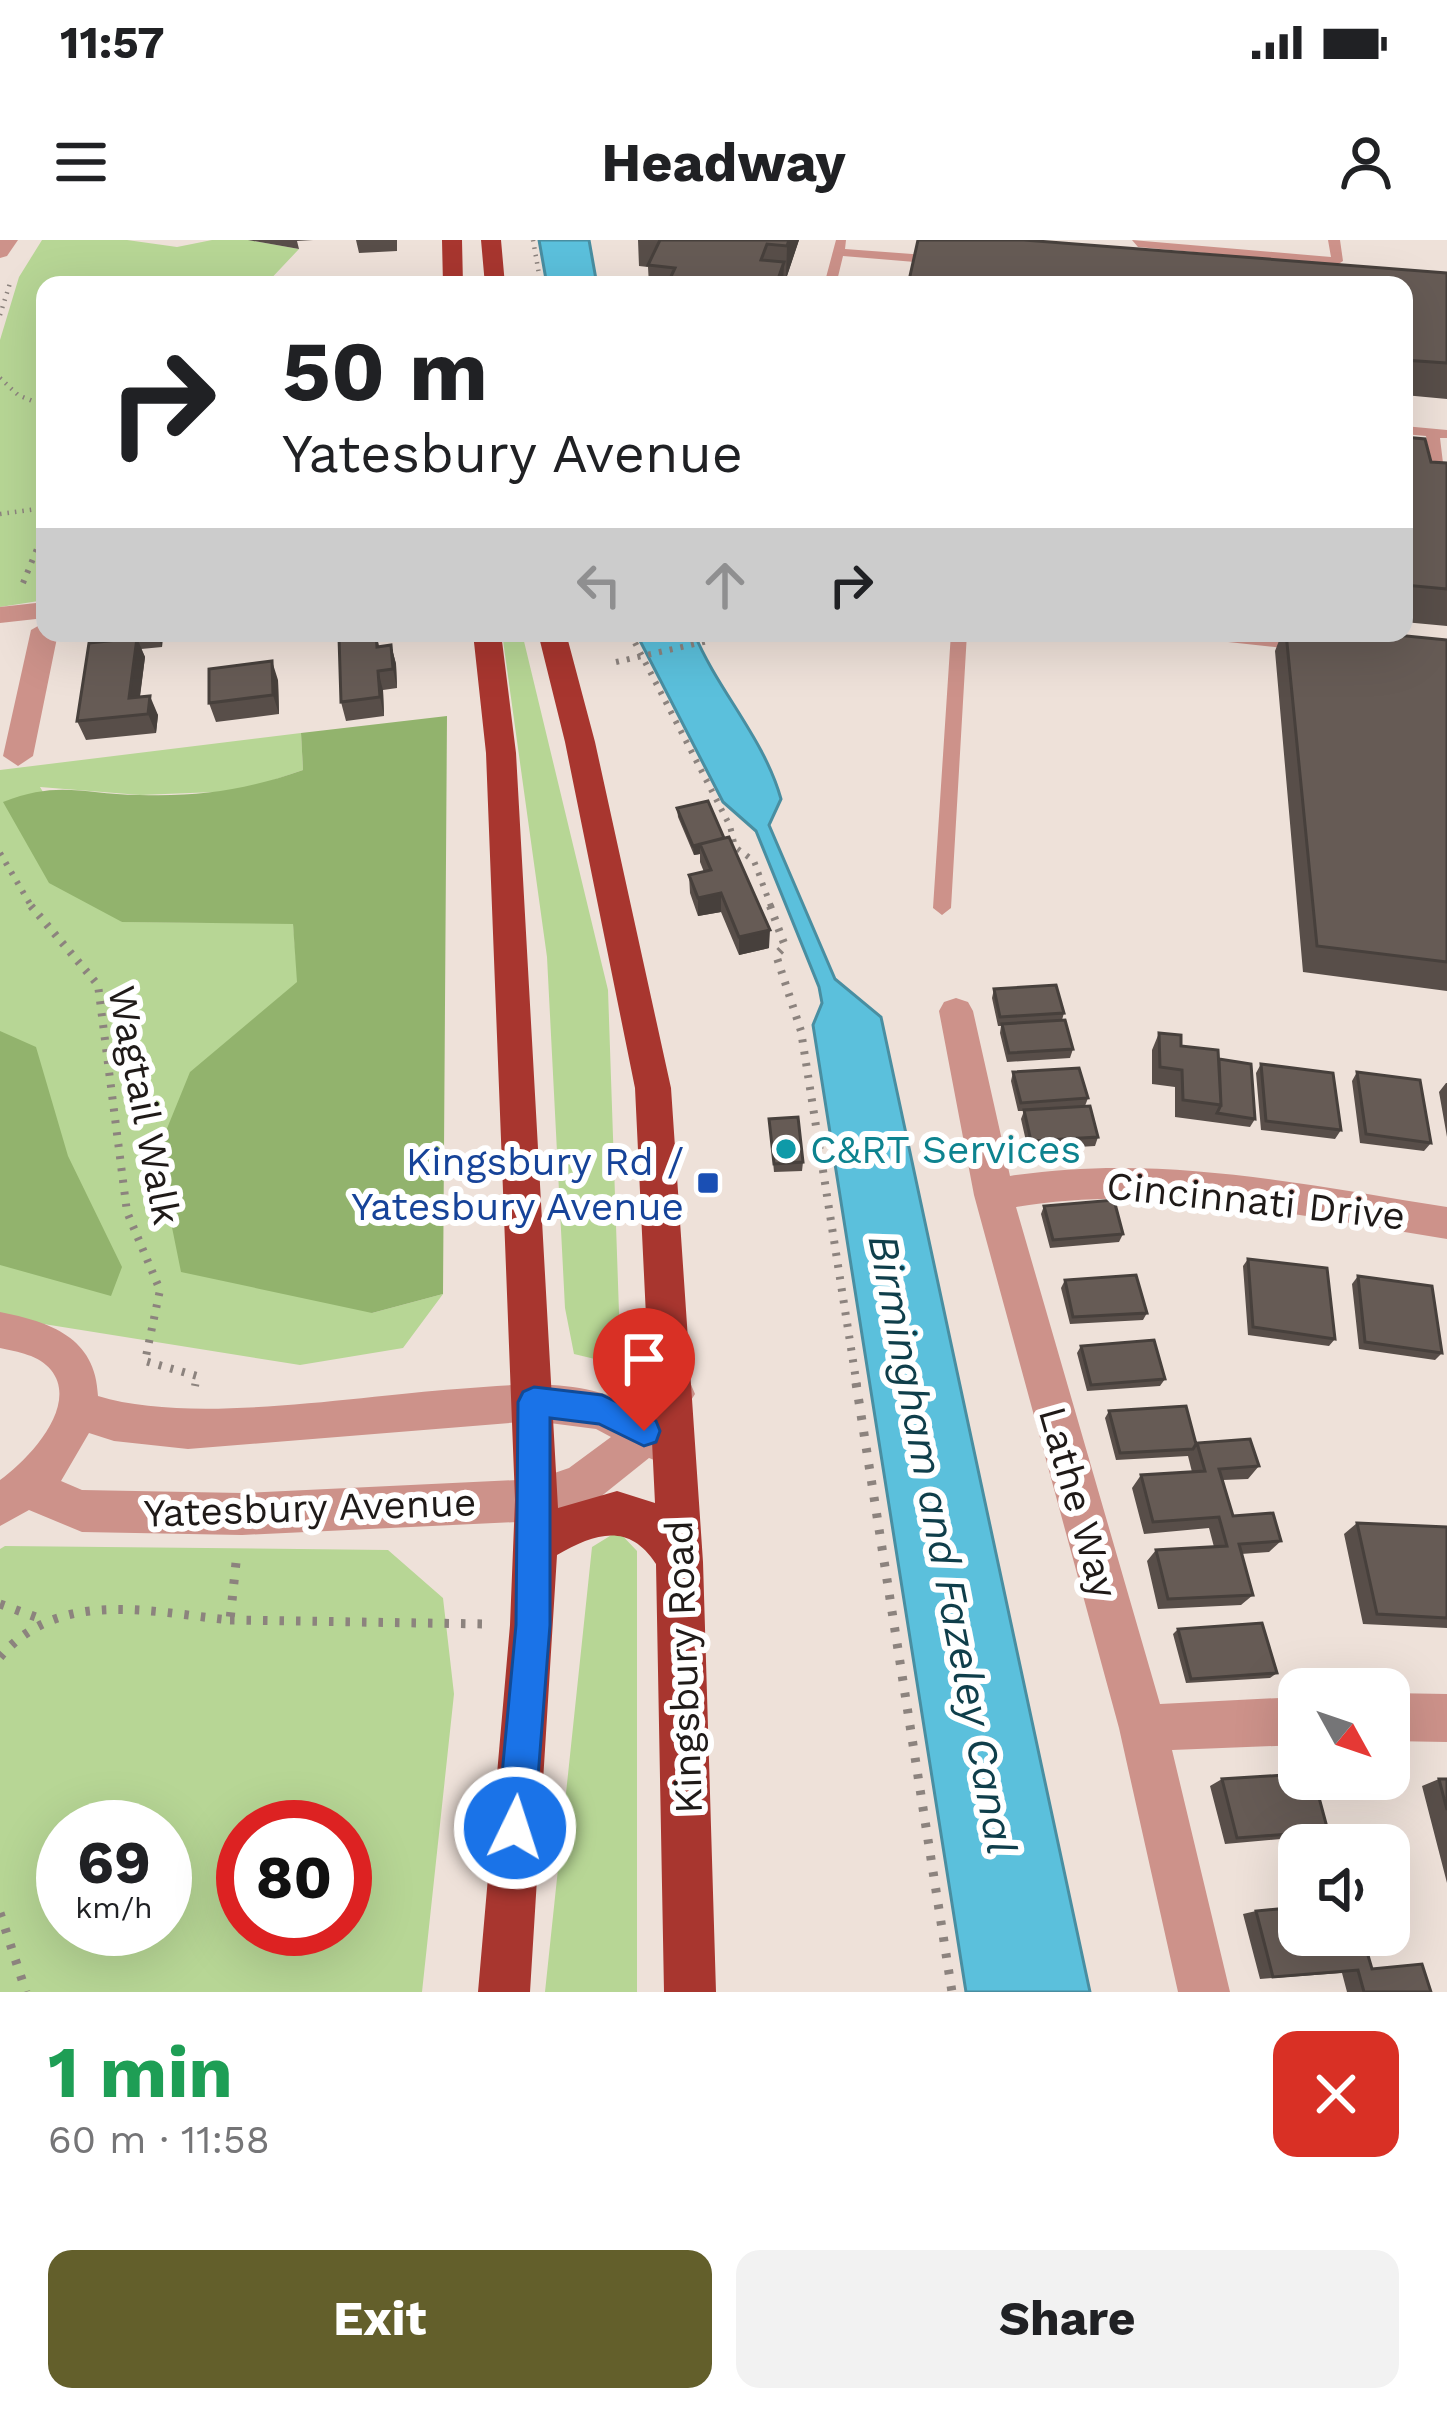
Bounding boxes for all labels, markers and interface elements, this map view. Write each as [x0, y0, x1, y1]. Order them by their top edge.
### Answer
text: 11:57 [60, 16, 165, 69]
icon: menu [48, 129, 114, 195]
icon: person [1333, 129, 1399, 195]
text: Headway [601, 131, 846, 194]
text: 50 m [282, 322, 488, 420]
icon: right [84, 324, 240, 480]
text: Yatesbury Avenue [282, 422, 743, 485]
icon: left [566, 552, 632, 618]
icon: ahead [692, 552, 758, 618]
icon: right [818, 552, 884, 618]
street label: Wagtail Walk [99, 982, 190, 1228]
place label: C&RT Services [810, 1127, 1081, 1172]
marker: C&RT Services [773, 1136, 799, 1162]
place label: Kingsbury Rd / Yatesbury Avenue [351, 1139, 684, 1229]
street label: Cincinnati Drive [1104, 1162, 1408, 1239]
marker: Kingsbury Rd / Yatesbury Avenue [695, 1170, 721, 1196]
water label: Birmingham and Fazeley Canal [858, 1230, 1027, 1858]
pin [593, 1308, 695, 1431]
icon: arrive [611, 1326, 677, 1392]
street label: Lathe Way [1030, 1401, 1127, 1603]
street label: Yatesbury Avenue [143, 1479, 477, 1536]
street label: Kingsbury Road [656, 1520, 711, 1814]
north arrow [1278, 1668, 1410, 1800]
map controls [1278, 1668, 1410, 1956]
position arrow [452, 1765, 578, 1891]
speed limit sign: 80 [216, 1800, 372, 1956]
button: sound [1278, 1824, 1410, 1956]
text: 69 [77, 1827, 151, 1898]
text: km/h [75, 1890, 153, 1925]
text: 1 min [48, 2030, 233, 2114]
button: close [1273, 2031, 1399, 2157]
text: 60 m · 11:58 [48, 2117, 270, 2162]
button: Exit [48, 2250, 712, 2388]
button: Share [736, 2250, 1399, 2388]

